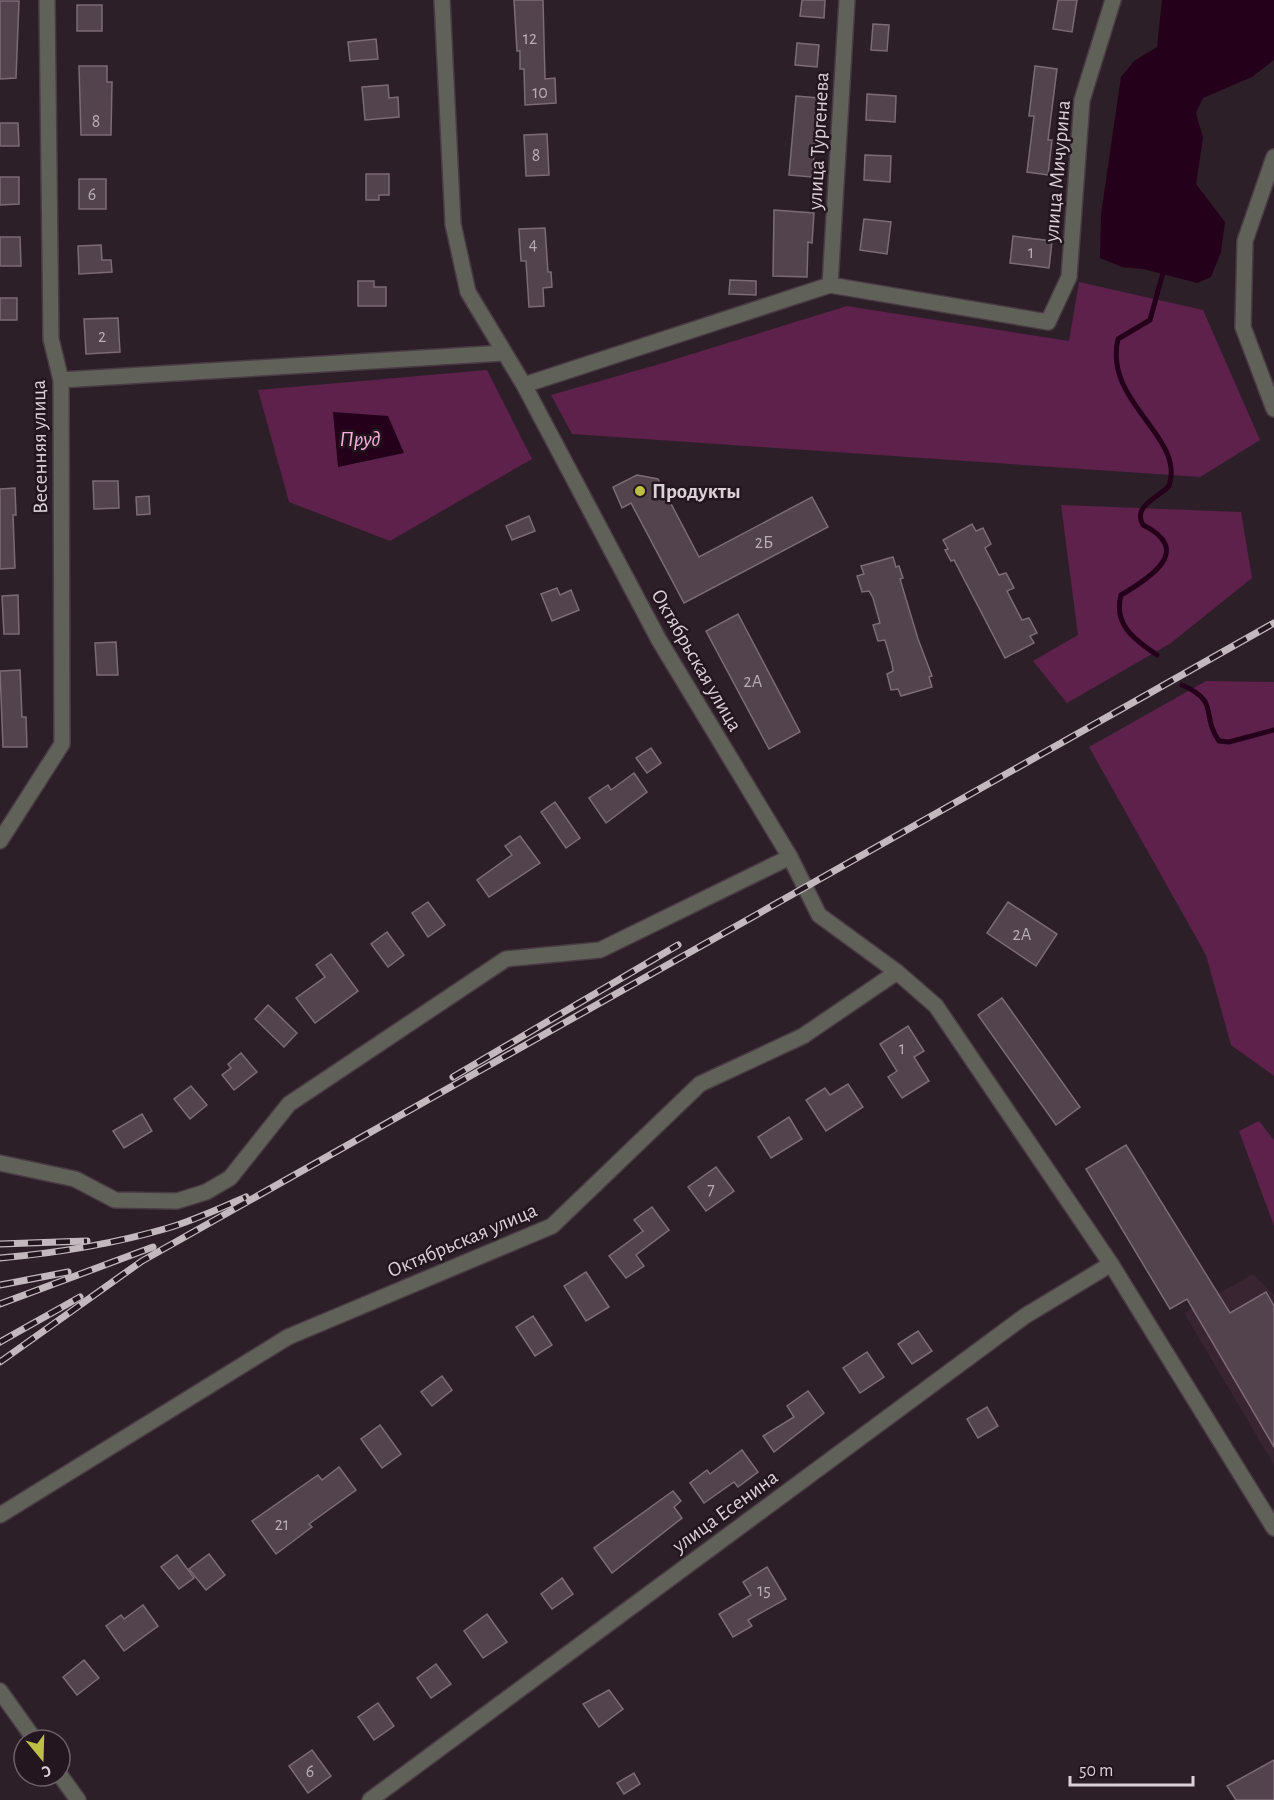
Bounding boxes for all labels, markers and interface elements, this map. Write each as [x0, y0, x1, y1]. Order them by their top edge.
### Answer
house number: 12 [523, 30, 537, 48]
street label: улица Тургенева [804, 71, 833, 212]
house number: 10 [532, 84, 548, 102]
street label: улица Мичурина [1041, 99, 1074, 244]
house number: 8 [92, 113, 100, 131]
house number: 8 [532, 147, 540, 165]
house number: 6 [88, 186, 96, 204]
house number: 4 [529, 236, 538, 254]
house number: 1 [1028, 244, 1034, 262]
house number: 2 [98, 328, 106, 346]
street label: Весенняя улица [28, 379, 51, 514]
water label: Пруд [340, 428, 381, 451]
place label: Продукты [652, 481, 741, 502]
marker: Продукты [633, 484, 647, 498]
house number: 2Б [755, 534, 773, 552]
street label: Октябрьская улица [647, 585, 746, 735]
house number: 2А [744, 673, 763, 691]
house number: 2А [1013, 926, 1032, 944]
house number: 1 [899, 1040, 905, 1058]
house number: 7 [707, 1181, 715, 1199]
street label: Октябрьская улица [384, 1199, 541, 1282]
street label: улица Есенина [668, 1466, 782, 1557]
house number: 21 [275, 1516, 289, 1534]
house number: 15 [757, 1582, 771, 1600]
north arrow [12, 1728, 72, 1788]
scale bar [1070, 1749, 1193, 1787]
text: С [40, 1762, 53, 1780]
text: 50 m [1079, 1762, 1113, 1780]
house number: 6 [306, 1763, 314, 1781]

